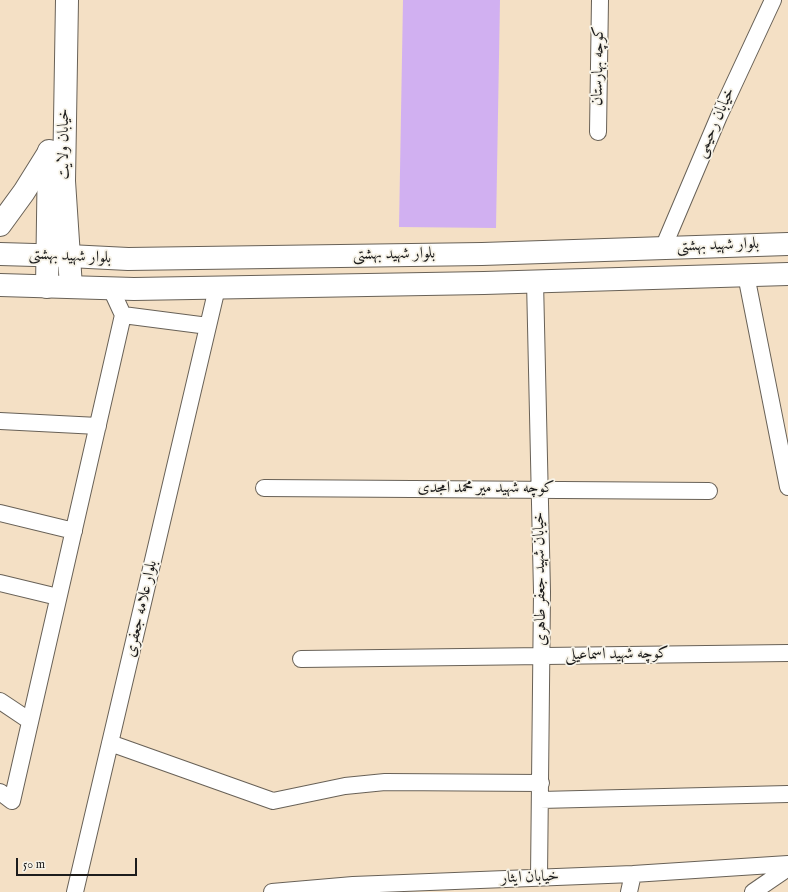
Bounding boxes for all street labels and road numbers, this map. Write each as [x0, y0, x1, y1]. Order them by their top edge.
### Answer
street label: کوچه بهارستان [589, 26, 609, 106]
street label: خیابان رحیمی [692, 85, 740, 161]
street label: خیابان ولایت [55, 108, 75, 180]
street label: بلوار شهید بهشتی [676, 235, 760, 257]
street label: بلوار شهید بهشتی [28, 245, 112, 269]
street label: بلوار شهید بهشتی [353, 245, 435, 265]
street label: کوچه شهید میر محمد امجدی [417, 479, 555, 499]
street label: خیابان شهید جعفر طاهری [530, 512, 552, 646]
street label: بلوار علامه جعفری [122, 559, 162, 659]
street label: کوچه شهید اسماعیلی [565, 644, 669, 666]
street label: خیابان ایثار [501, 867, 559, 889]

